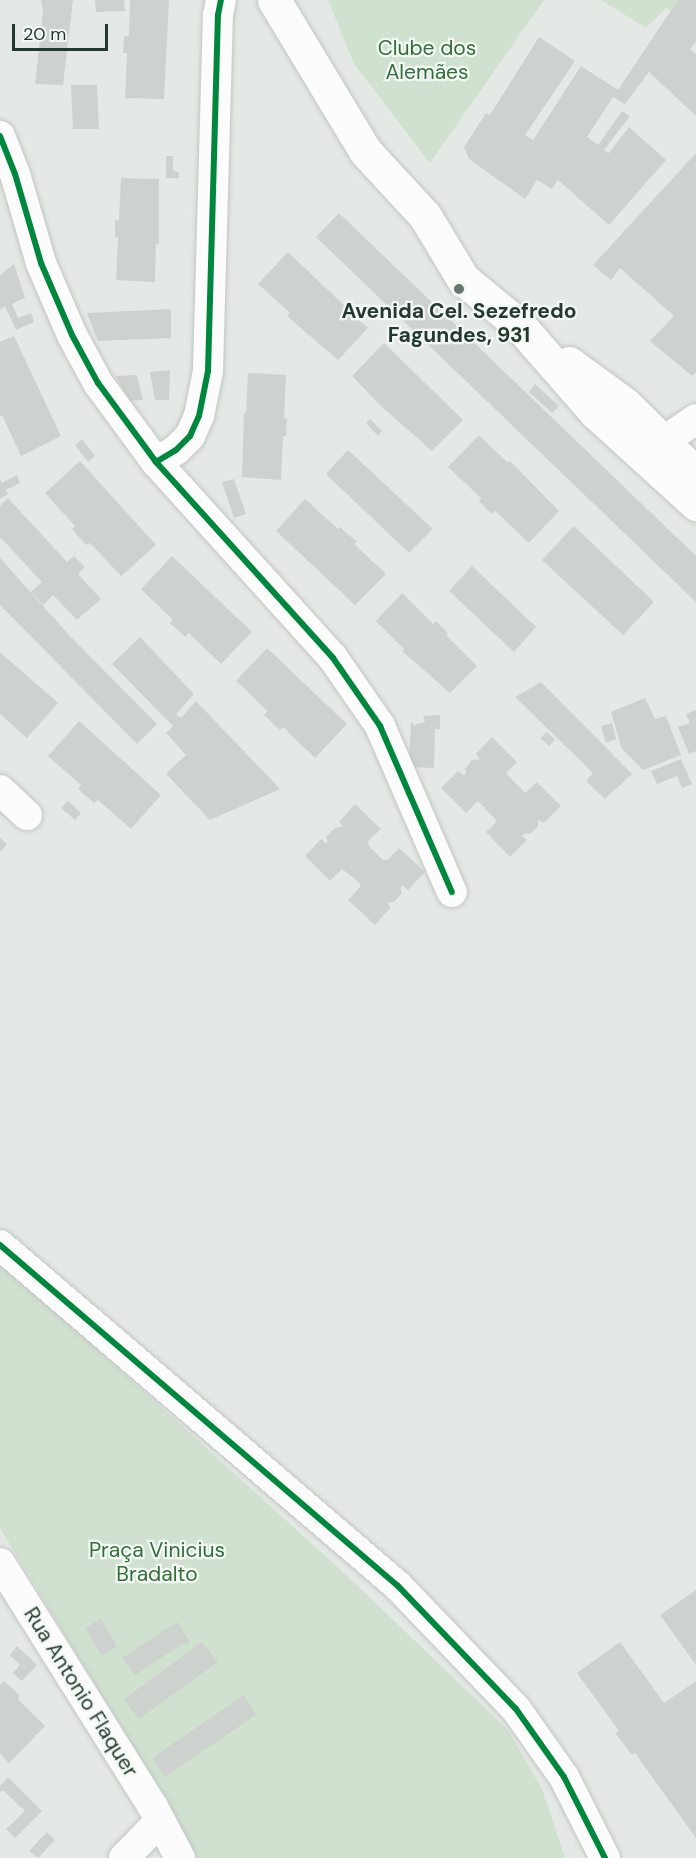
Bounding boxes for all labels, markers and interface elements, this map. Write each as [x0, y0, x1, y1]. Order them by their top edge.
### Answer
scale bar [15, 12, 111, 50]
text: 20 m [23, 22, 66, 46]
park label: Clube dos Alemães [378, 35, 476, 85]
marker: Avenida Cel. Sezefredo Fagundes, 931 [452, 282, 466, 296]
place label: Avenida Cel. Sezefredo Fagundes, 931 [341, 298, 577, 348]
park label: Praça Vinicius Bradalto [89, 1537, 225, 1587]
street label: Rua Antonio Flaquer [19, 1603, 143, 1781]

